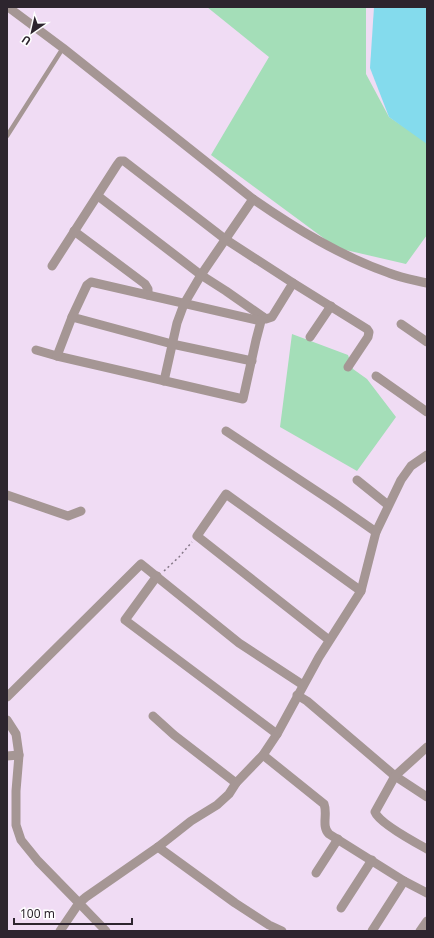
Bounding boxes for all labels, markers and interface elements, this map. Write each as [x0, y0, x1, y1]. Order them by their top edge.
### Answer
north arrow [12, 12, 52, 52]
text: U [18, 32, 34, 49]
scale bar [14, 900, 132, 926]
text: 100 m [20, 905, 55, 922]

